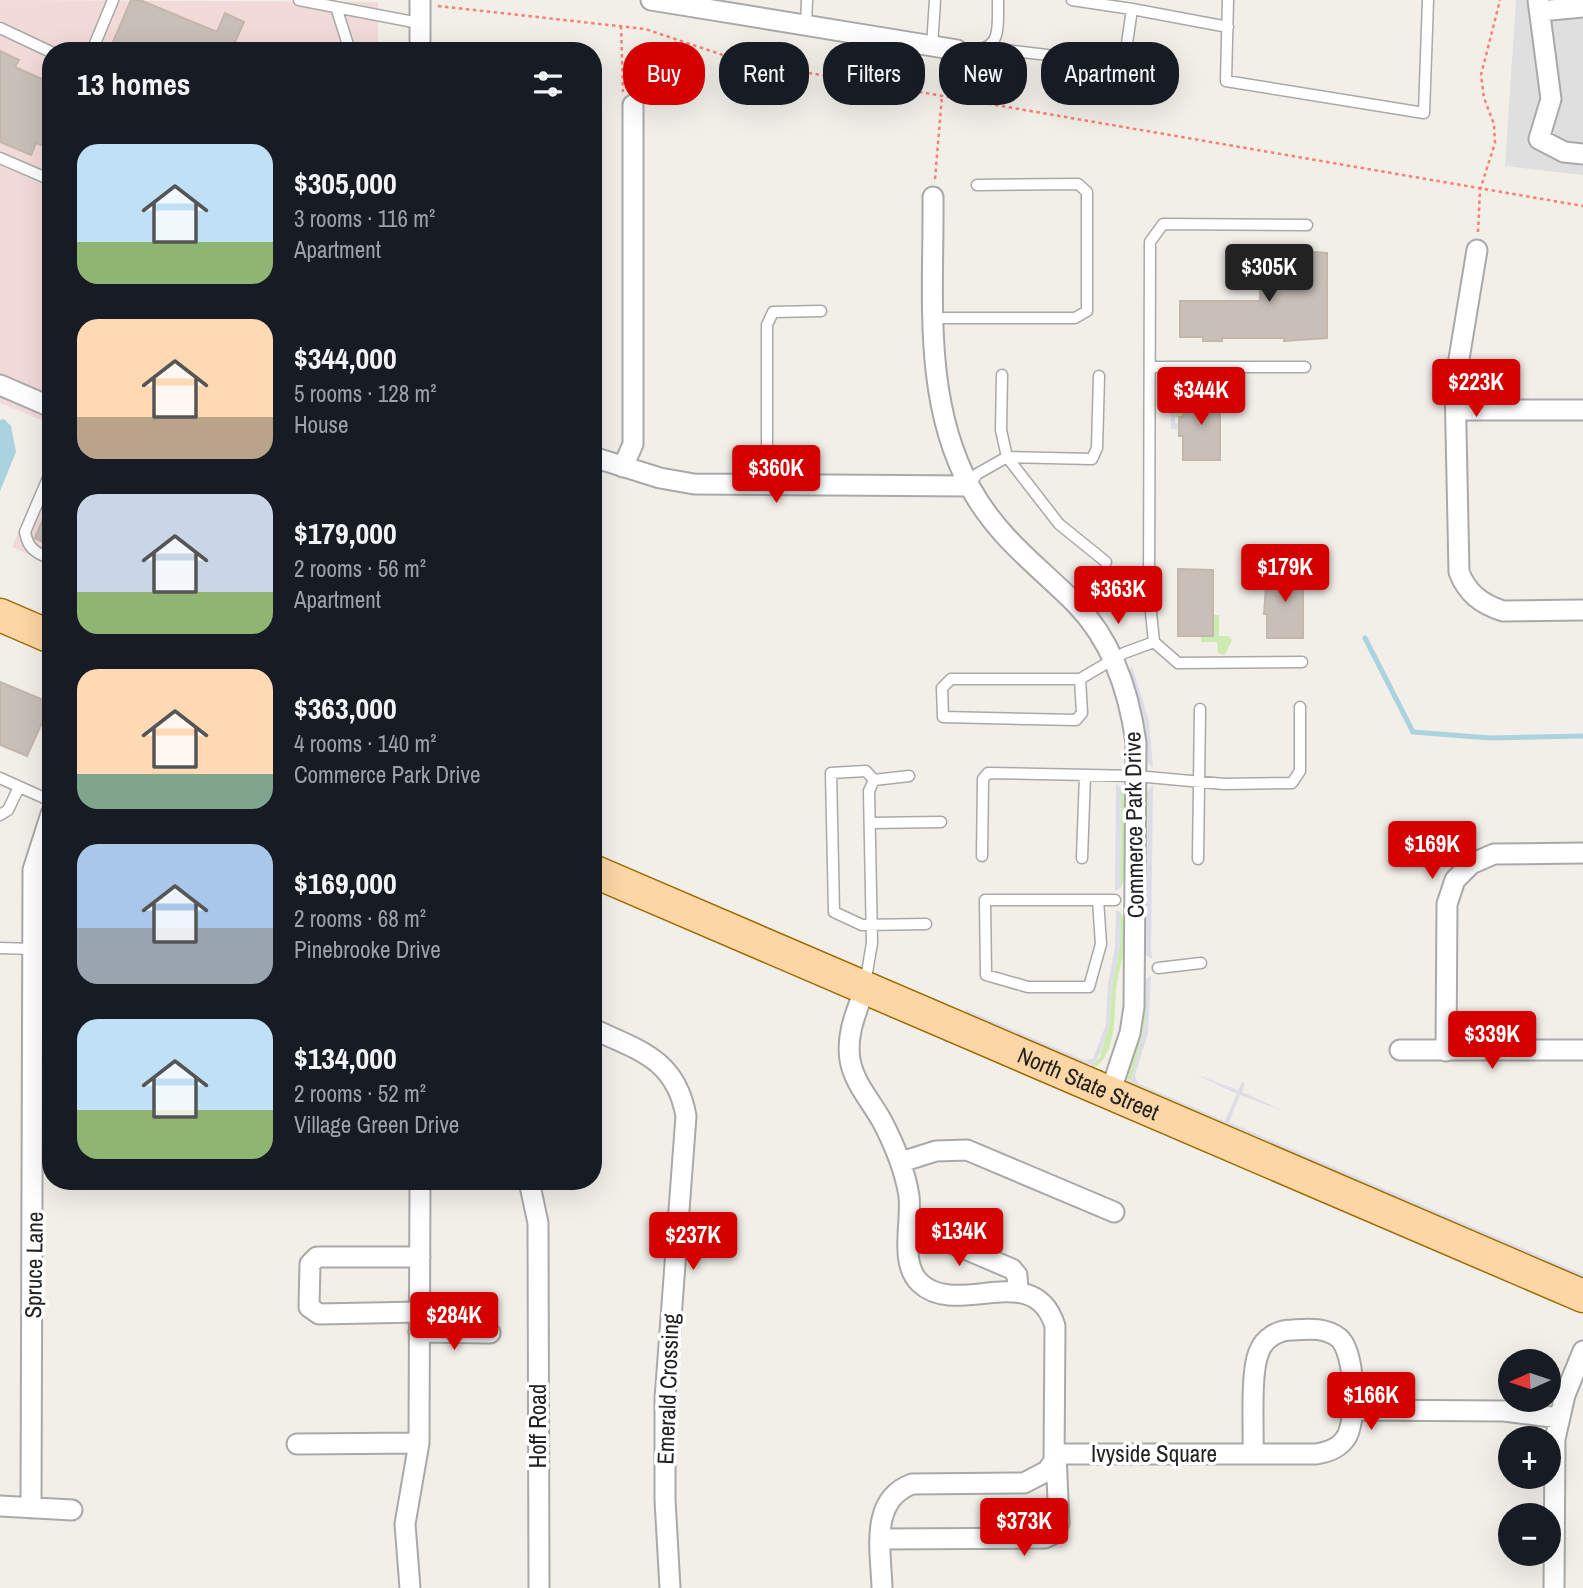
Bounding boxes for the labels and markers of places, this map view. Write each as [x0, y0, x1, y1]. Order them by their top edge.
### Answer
pin: $305K [1220, 244, 1318, 304]
pin: $223K [1427, 360, 1525, 419]
pin: $344K [1152, 368, 1250, 427]
pin: $360K [727, 446, 825, 505]
pin: $179K [1236, 544, 1334, 604]
pin: $363K [1069, 566, 1167, 626]
pin: $169K [1383, 822, 1481, 881]
pin: $339K [1443, 1012, 1541, 1071]
pin: $134K [910, 1208, 1008, 1268]
pin: $237K [644, 1212, 742, 1272]
pin: $284K [405, 1292, 503, 1352]
pin: $166K [1322, 1372, 1420, 1432]
pin: $373K [975, 1498, 1073, 1558]

